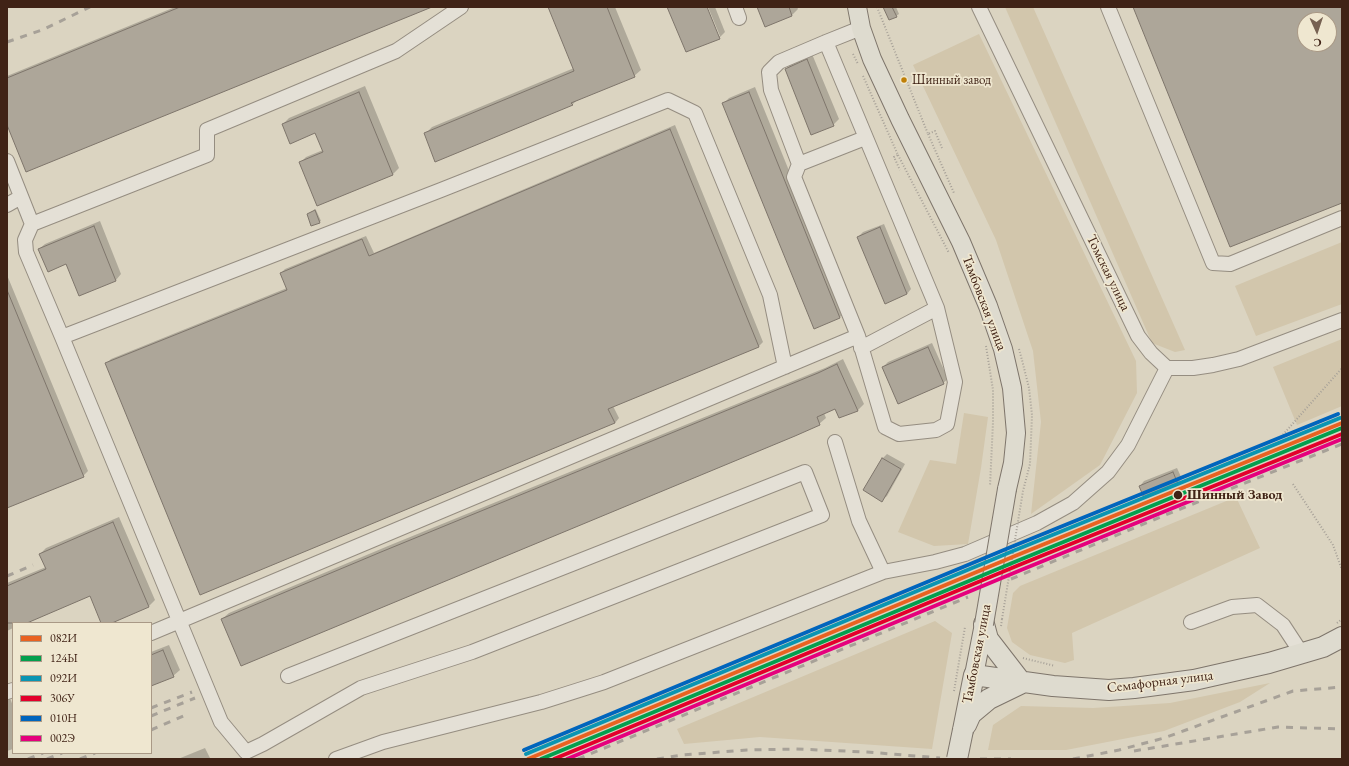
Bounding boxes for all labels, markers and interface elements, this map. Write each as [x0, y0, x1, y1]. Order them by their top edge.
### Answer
north arrow [1297, 12, 1337, 52]
text: С [1313, 36, 1322, 50]
place label: Шинный завод [912, 72, 991, 88]
marker: Шинный завод [899, 75, 909, 85]
street label: Томская улица [1082, 232, 1134, 314]
street label: Тамбовская улица [958, 253, 1010, 353]
place label: Шинный Завод [1187, 487, 1282, 503]
marker: Шинный Завод [1172, 489, 1184, 501]
street label: Тамбовская улица [959, 603, 995, 705]
legend [12, 622, 152, 754]
text: 082И [50, 630, 77, 646]
text: 124Ы [50, 650, 78, 666]
street label: Семафорная улица [1106, 667, 1214, 697]
text: 092И [50, 670, 77, 686]
text: 306У [50, 690, 75, 706]
text: 010Н [50, 710, 77, 726]
text: 002Э [50, 730, 75, 746]

